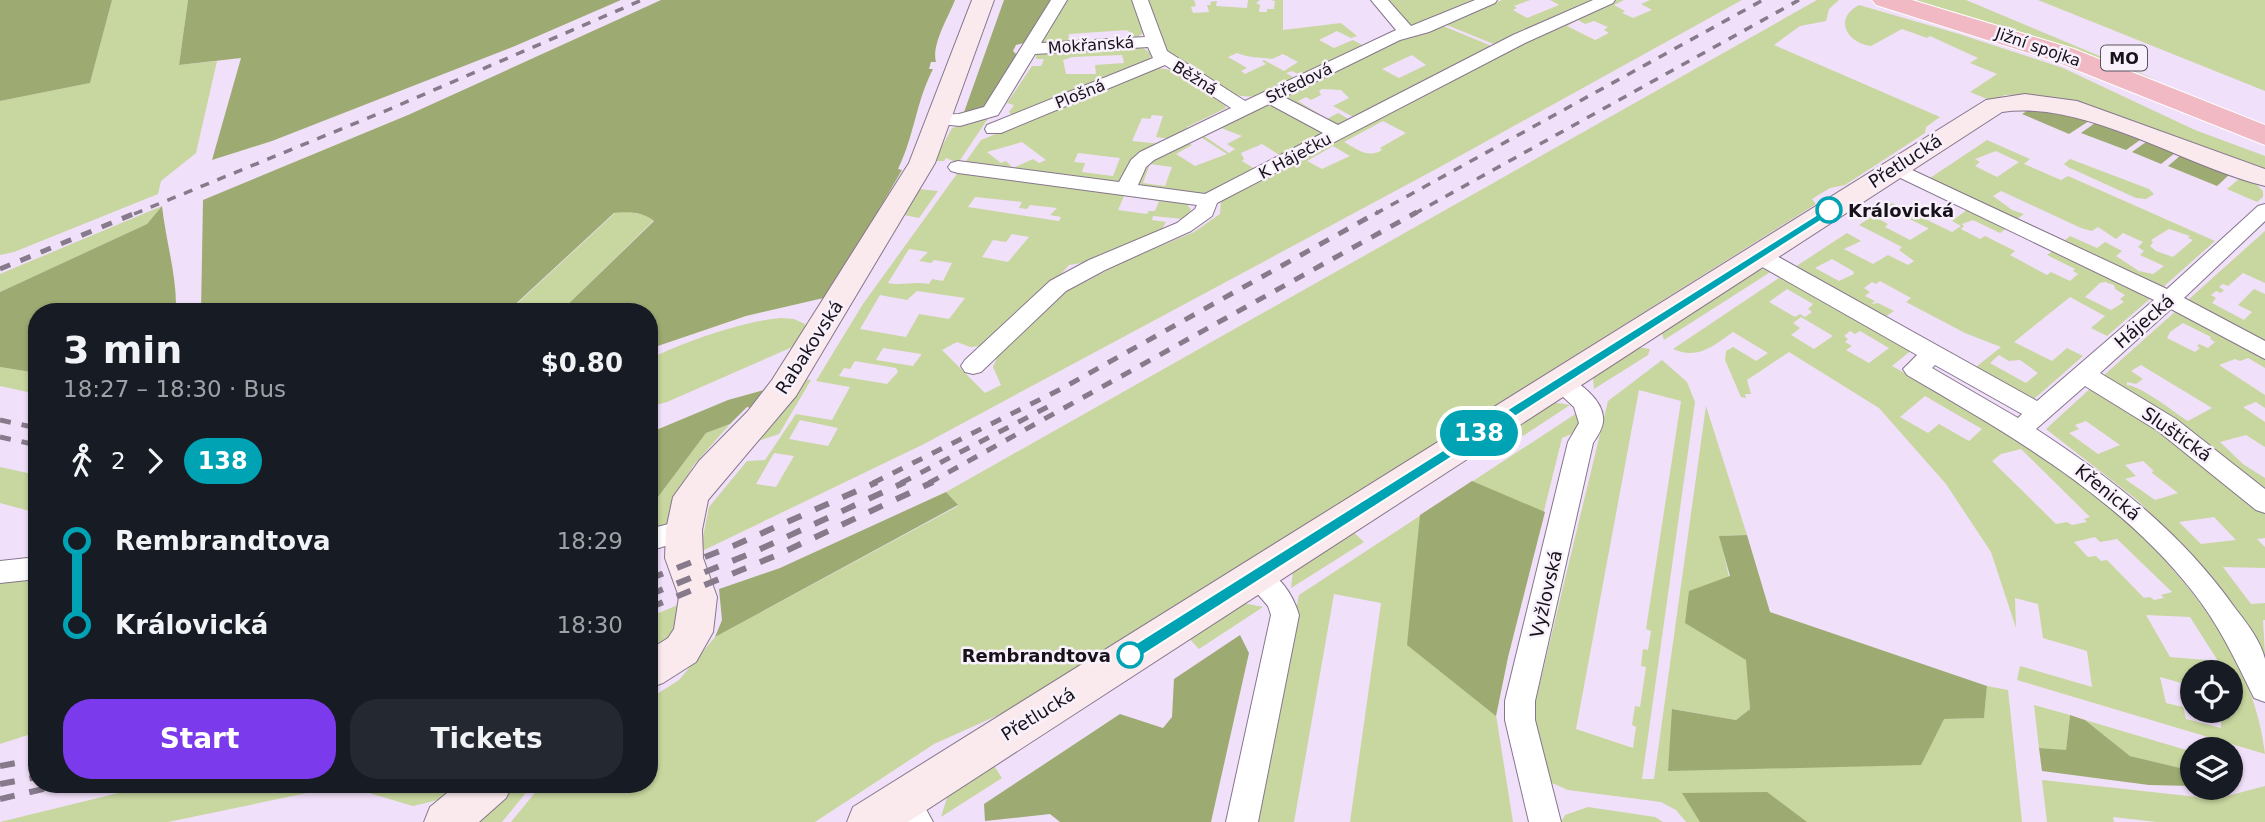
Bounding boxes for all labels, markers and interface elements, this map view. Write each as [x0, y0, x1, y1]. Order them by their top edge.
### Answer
street label: Jižní spojka [1992, 23, 2083, 70]
street label: Mokřanská [1047, 33, 1135, 57]
road number: MO [2101, 46, 2147, 71]
street label: Běžná [1169, 57, 1221, 99]
street label: Středová [1263, 59, 1335, 107]
street label: Plošná [1052, 75, 1108, 113]
street label: K Háječku [1255, 129, 1335, 183]
street label: Přetlucká [1864, 130, 1946, 192]
marker: Královická [1816, 197, 1842, 223]
place label: Královická [1848, 200, 1954, 221]
street label: Hájecká [2110, 290, 2178, 352]
street label: Rabakovská [771, 296, 847, 398]
text: 3 min [63, 328, 182, 372]
text: $0.80 [541, 348, 623, 378]
text: 18:27 – 18:30 · Bus [63, 376, 286, 402]
street label: Sluštická [2138, 402, 2216, 466]
line badge: 138 [1439, 410, 1519, 456]
text: 138 [1454, 419, 1504, 447]
icon: walk [63, 442, 101, 480]
icon: forward [136, 442, 174, 480]
text: 138 [198, 447, 248, 475]
text: 2 [111, 448, 126, 474]
street label: Křenická [2071, 460, 2145, 524]
text: Rembrandtova [115, 526, 331, 556]
text: 18:29 [557, 528, 623, 554]
street label: Vyžlovská [1526, 548, 1566, 640]
text: Královická [115, 610, 268, 640]
text: 18:30 [557, 612, 623, 638]
marker: Rembrandtova [1117, 642, 1143, 668]
place label: Rembrandtova [962, 645, 1111, 666]
map controls [2180, 660, 2243, 800]
button: locate [2180, 660, 2243, 723]
street label: Přetlucká [997, 683, 1079, 745]
button: Start [63, 699, 336, 779]
button: Tickets [350, 699, 623, 779]
button: layers [2180, 737, 2243, 800]

